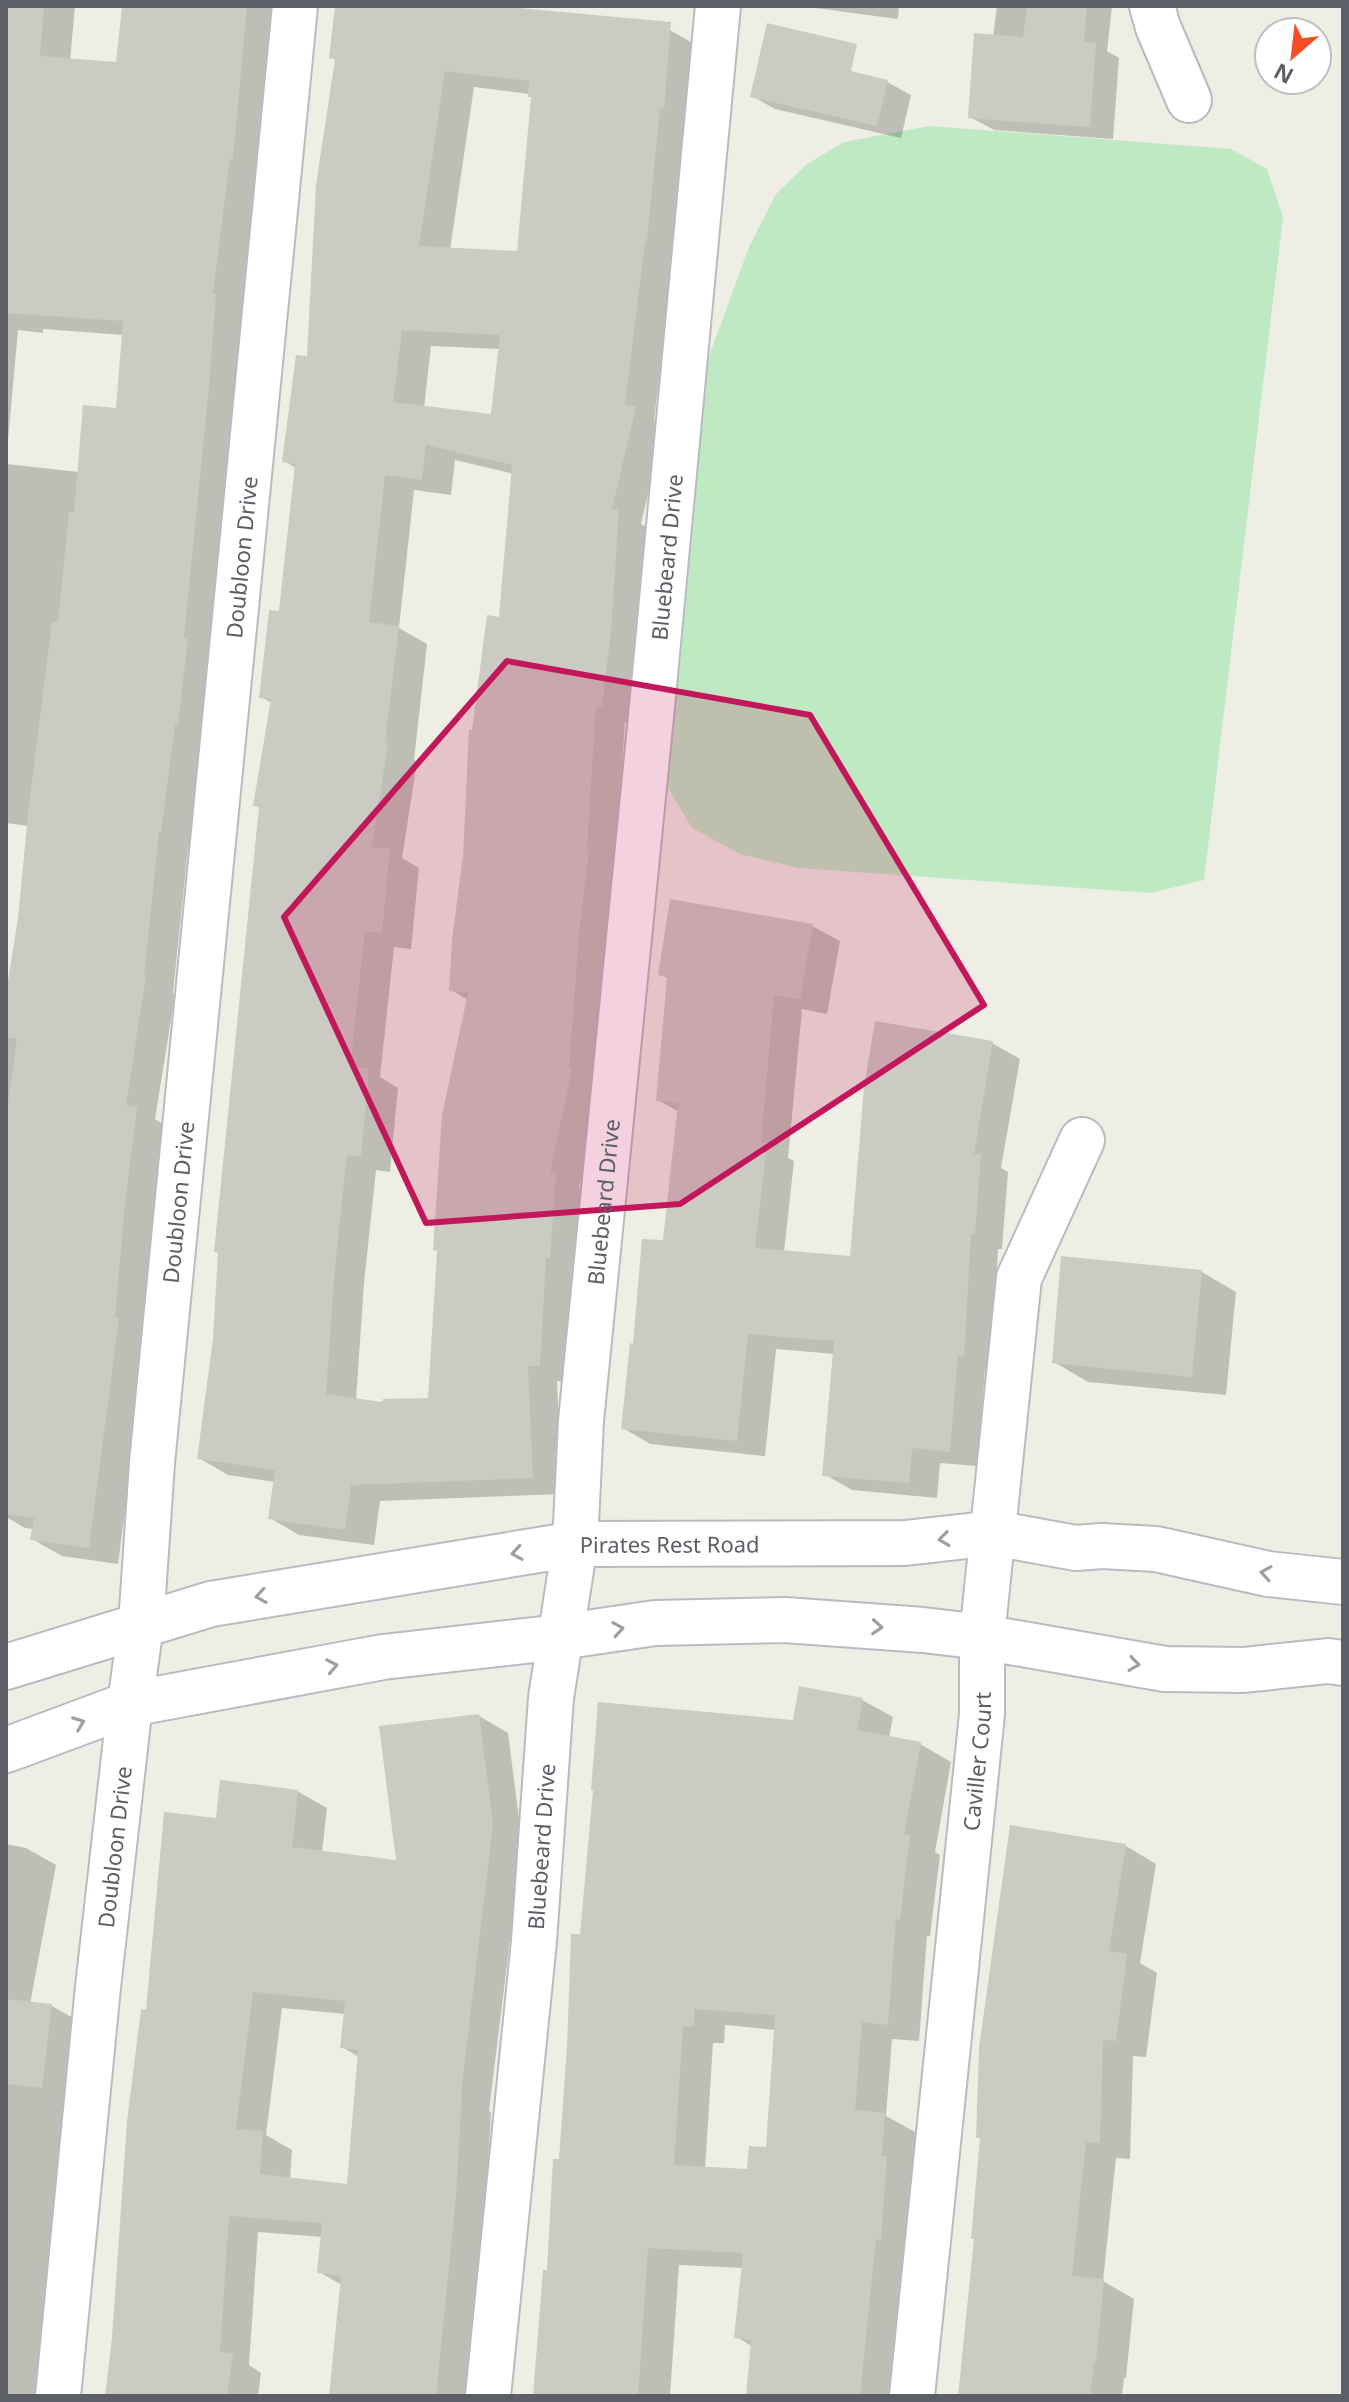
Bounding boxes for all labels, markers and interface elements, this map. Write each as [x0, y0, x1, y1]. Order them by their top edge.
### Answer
north arrow [1253, 16, 1333, 96]
text: N [1268, 57, 1298, 92]
street label: Bluebeard Drive [643, 473, 689, 641]
street label: Doubloon Drive [218, 475, 264, 640]
street label: Bluebeard Drive [580, 1118, 626, 1286]
street label: Doubloon Drive [155, 1120, 200, 1285]
street label: Pirates Rest Road [580, 1528, 760, 1559]
one-way arrow [937, 1530, 950, 1547]
one-way arrow [510, 1544, 524, 1561]
one-way arrow [1259, 1565, 1272, 1582]
one-way arrow [254, 1586, 267, 1603]
one-way arrow [871, 1618, 884, 1635]
one-way arrow [611, 1621, 624, 1638]
one-way arrow [1127, 1655, 1140, 1672]
one-way arrow [325, 1659, 339, 1676]
street label: Caviller Court [955, 1692, 997, 1832]
one-way arrow [71, 1716, 85, 1733]
street label: Bluebeard Drive [520, 1762, 561, 1931]
street label: Doubloon Drive [90, 1764, 138, 1929]

